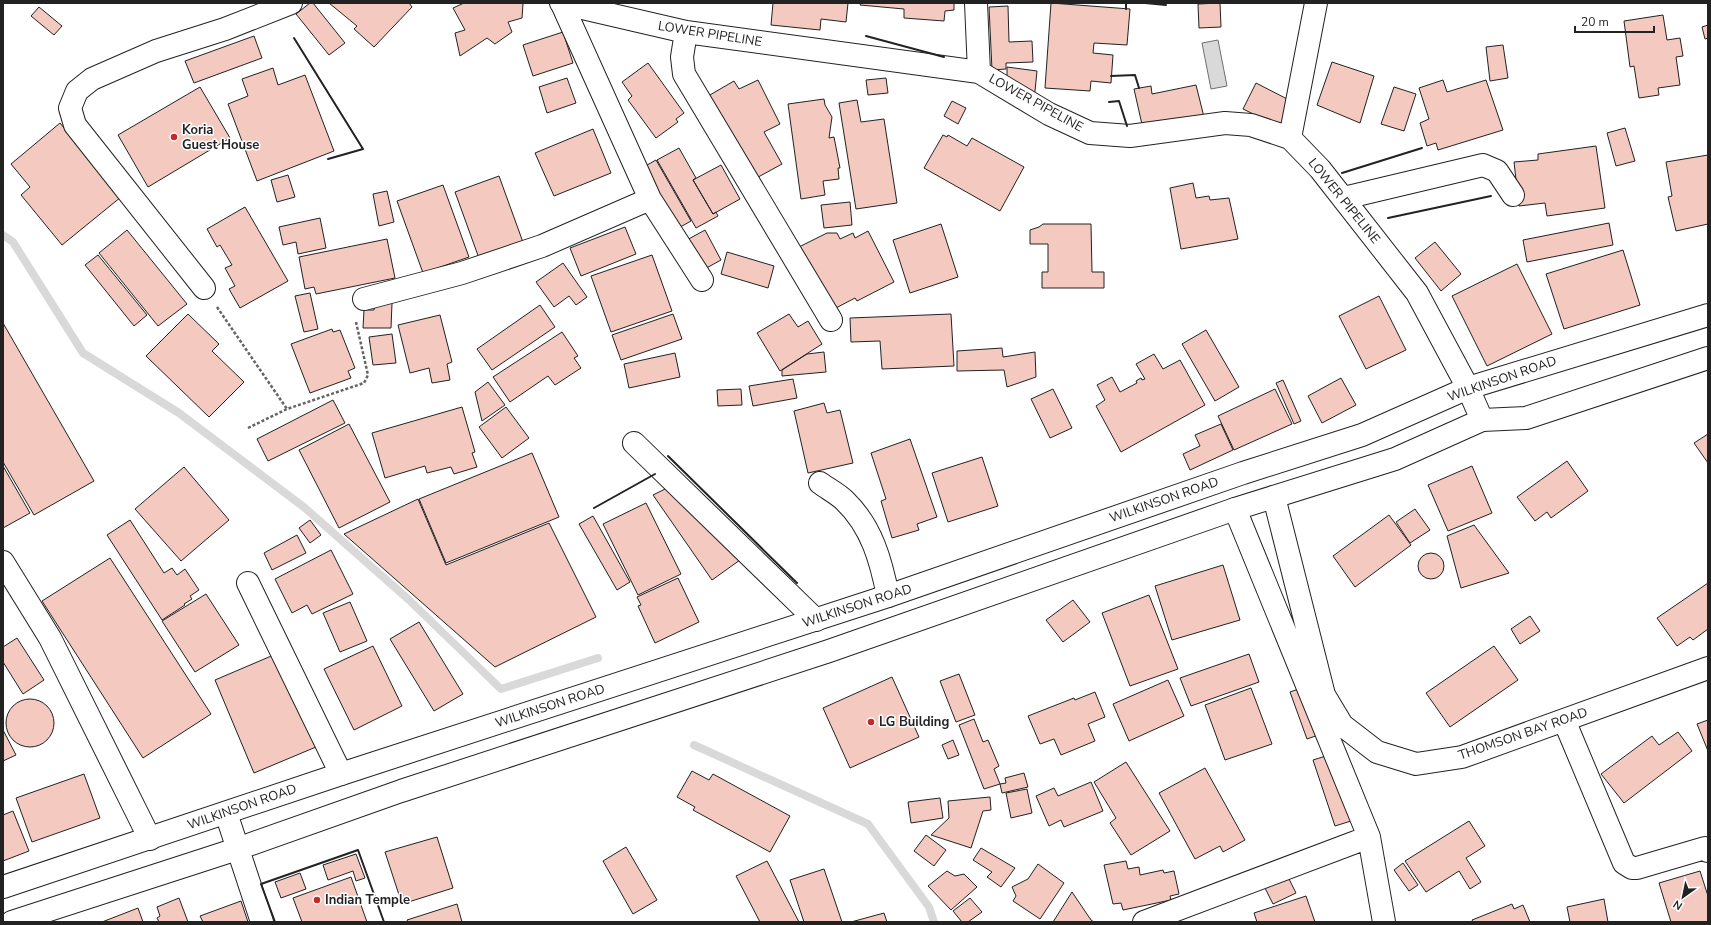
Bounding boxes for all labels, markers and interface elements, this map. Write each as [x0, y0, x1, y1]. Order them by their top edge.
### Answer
scale bar [1575, 8, 1654, 34]
text: 20 m [1581, 14, 1609, 30]
street label: LOWER PIPELINE [657, 17, 763, 51]
street label: LOWER PIPELINE [986, 70, 1086, 136]
place label: Koria Guest House [182, 121, 259, 154]
marker: Koria Guest House [169, 132, 179, 142]
street label: LOWER PIPELINE [1304, 154, 1384, 248]
street label: WILKINSON ROAD [1445, 352, 1559, 406]
street label: WILKINSON ROAD [1107, 473, 1221, 527]
street label: WILKINSON ROAD [800, 580, 914, 632]
street label: WILKINSON ROAD [493, 680, 607, 732]
street label: THOMSON BAY ROAD [1456, 703, 1590, 765]
place label: LG Building [879, 713, 949, 731]
marker: LG Building [866, 717, 876, 727]
street label: WILKINSON ROAD [185, 780, 299, 834]
north arrow [1663, 877, 1703, 917]
place label: Indian Temple [325, 891, 410, 909]
marker: Indian Temple [312, 895, 322, 905]
text: N [1670, 896, 1685, 913]

